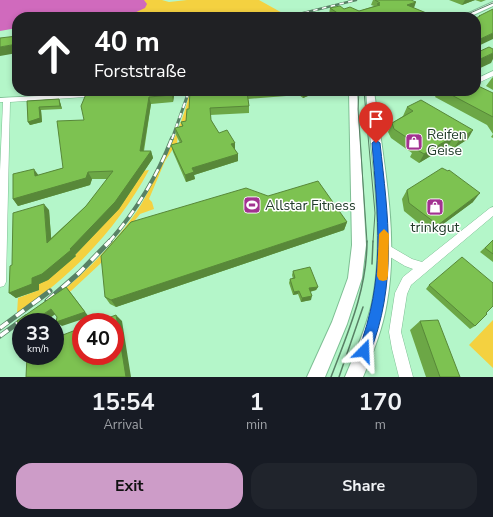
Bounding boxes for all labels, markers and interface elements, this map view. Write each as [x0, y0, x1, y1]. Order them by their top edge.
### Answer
text: 40 m [94, 23, 160, 61]
icon: ahead [28, 28, 80, 80]
text: Forststraße [94, 59, 186, 83]
pin [359, 102, 393, 143]
icon: arrive [365, 108, 387, 130]
place label: Reifen Geise [427, 125, 467, 160]
shop icon: Reifen Geise [404, 132, 424, 152]
sports icon: Allstar Fitness [242, 195, 262, 215]
place label: Allstar Fitness [265, 196, 356, 215]
shop icon: trinkgut [425, 197, 445, 217]
place label: trinkgut [411, 218, 460, 237]
speed limit sign: 40 [72, 313, 124, 365]
text: 33 [26, 320, 50, 347]
position arrow [343, 330, 385, 372]
text: km/h [27, 342, 49, 356]
text: 15:54 [91, 386, 155, 418]
text: 1 [249, 386, 264, 418]
text: 170 [359, 386, 402, 418]
text: Arrival [103, 416, 143, 434]
text: min [246, 416, 267, 434]
text: m [375, 416, 386, 434]
button: Exit [16, 463, 243, 509]
button: Share [251, 463, 477, 509]

